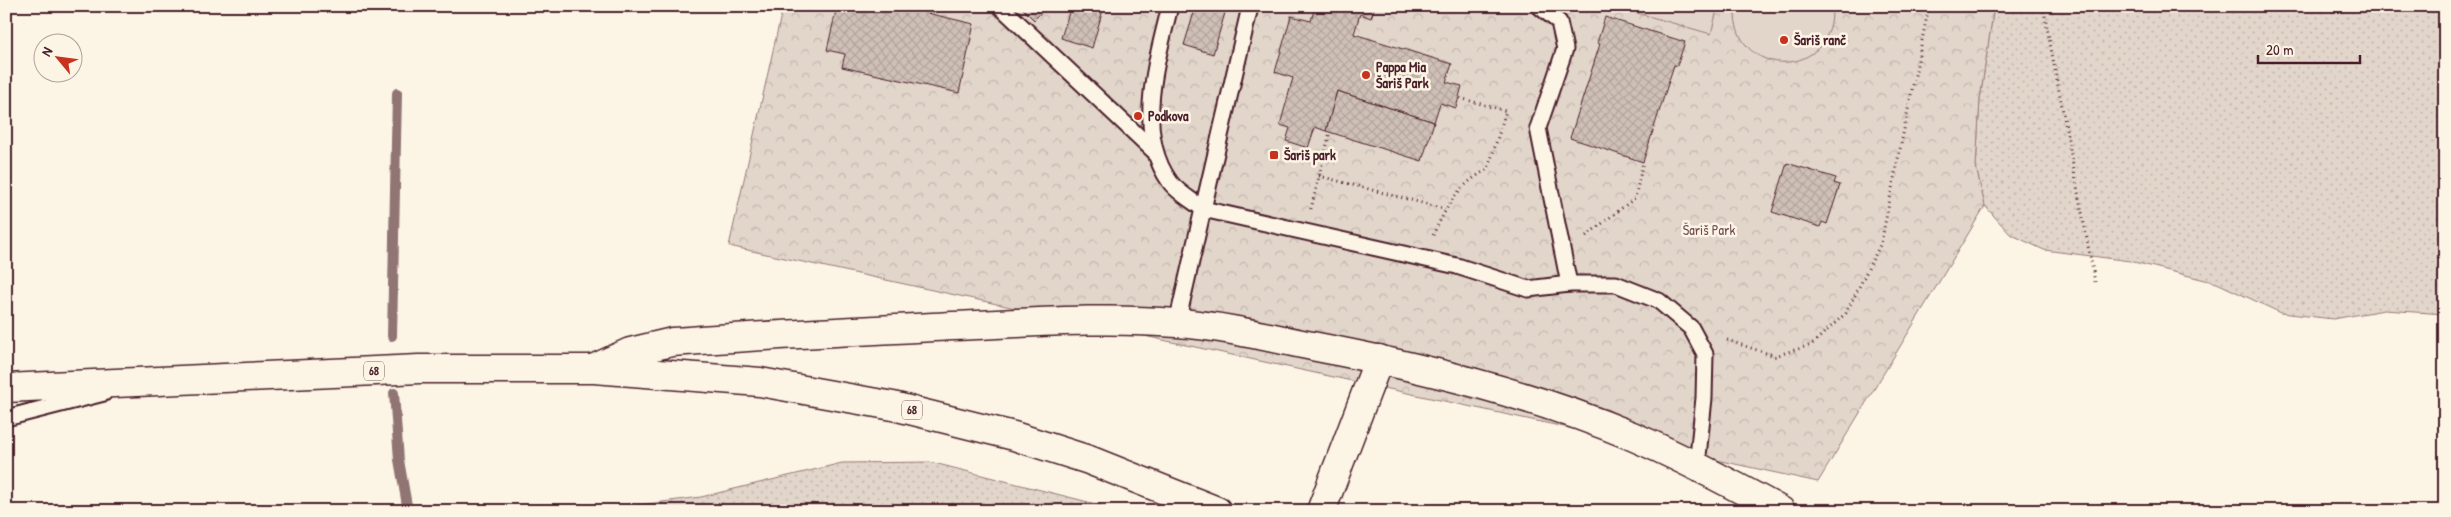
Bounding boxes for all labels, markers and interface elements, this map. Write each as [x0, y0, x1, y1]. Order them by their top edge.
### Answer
place label: Šariš ranč [1794, 30, 1846, 49]
north arrow [32, 32, 82, 82]
scale bar [2258, 32, 2361, 64]
marker: Šariš ranč [1778, 34, 1790, 46]
text: 20 m [2266, 39, 2293, 60]
text: N [36, 43, 57, 59]
place label: Pappa Mia Šariš Park [1376, 57, 1429, 92]
marker: Pappa Mia Šariš Park [1360, 69, 1372, 81]
place label: Podkova [1148, 106, 1189, 125]
marker: Podkova [1132, 110, 1144, 122]
place label: Šariš park [1284, 145, 1336, 166]
marker: Šariš park [1268, 149, 1280, 161]
park label: Šariš Park [1683, 220, 1735, 239]
road number: 68 [364, 362, 384, 381]
road number: 68 [902, 400, 922, 420]

